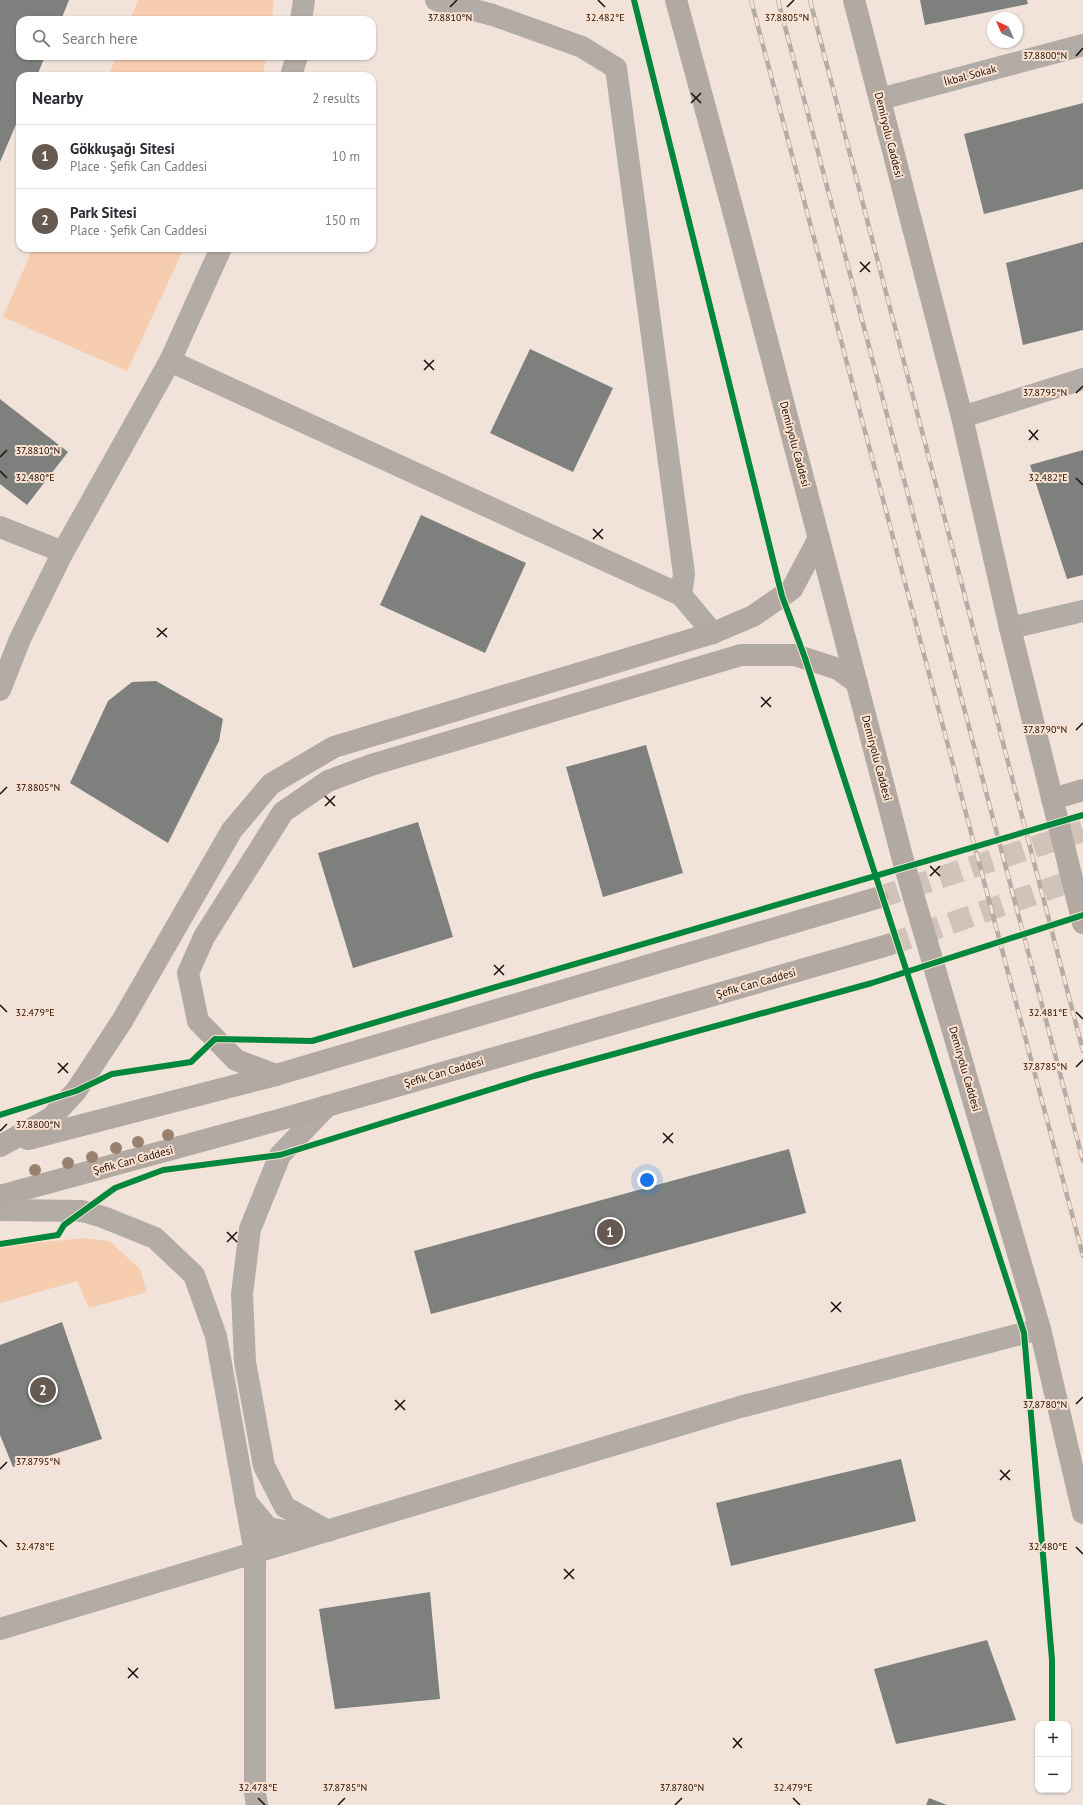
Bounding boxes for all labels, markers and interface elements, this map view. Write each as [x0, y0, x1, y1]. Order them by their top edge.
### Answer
text: 37.8810°N [428, 11, 472, 24]
text: 32.482°E [586, 11, 625, 24]
text: 37.8805°N [765, 11, 809, 24]
north arrow [987, 12, 1023, 48]
search box [16, 16, 376, 60]
icon: search [30, 27, 52, 49]
text: Search here [62, 29, 138, 48]
text: 37.8800°N [1023, 49, 1067, 62]
street label: İkbal Sokak [942, 61, 998, 89]
text: Nearby [32, 87, 83, 109]
text: 2 results [312, 90, 360, 107]
street label: Demiryolu Caddesi [872, 91, 906, 179]
text: Gökkuşağı Sitesi [70, 139, 175, 158]
text: 1 [41, 148, 49, 165]
text: 10 m [332, 148, 360, 165]
text: Place · Şefik Can Caddesi [70, 158, 207, 175]
text: Park Sitesi [70, 203, 137, 222]
text: 2 [41, 212, 49, 229]
text: 150 m [325, 212, 360, 229]
text: Place · Şefik Can Caddesi [70, 222, 207, 239]
text: 37.8795°N [1023, 386, 1067, 399]
street label: Demiryolu Caddesi [777, 400, 813, 488]
text: 37.8810°N [16, 444, 60, 457]
text: 32.480°E [16, 471, 55, 484]
text: 32.482°E [1029, 471, 1068, 484]
street label: Demiryolu Caddesi [859, 714, 895, 802]
text: 37.8790°N [1023, 723, 1067, 736]
text: 37.8805°N [16, 781, 60, 794]
street label: Şefik Can Caddesi [715, 965, 798, 1001]
text: 32.479°E [16, 1006, 55, 1019]
text: 32.481°E [1029, 1006, 1068, 1019]
street label: Demiryolu Caddesi [946, 1025, 984, 1113]
street label: Şefik Can Caddesi [403, 1054, 486, 1090]
text: 37.8785°N [1023, 1060, 1067, 1073]
text: 37.8800°N [16, 1118, 60, 1131]
street label: Şefik Can Caddesi [91, 1143, 175, 1177]
your location [637, 1170, 657, 1190]
pin: 1 [597, 1217, 623, 1247]
pin: 2 [30, 1375, 56, 1405]
text: 37.8780°N [1023, 1398, 1067, 1411]
text: 37.8795°N [16, 1455, 60, 1468]
text: 32.478°E [16, 1540, 55, 1553]
text: 32.480°E [1029, 1540, 1068, 1553]
map controls [1035, 1721, 1071, 1793]
button: + [1035, 1721, 1071, 1757]
button: − [1035, 1757, 1071, 1793]
text: 32.478°E [239, 1781, 278, 1794]
text: 37.8785°N [323, 1781, 367, 1794]
text: 37.8780°N [660, 1781, 704, 1794]
text: 32.479°E [774, 1781, 813, 1794]

